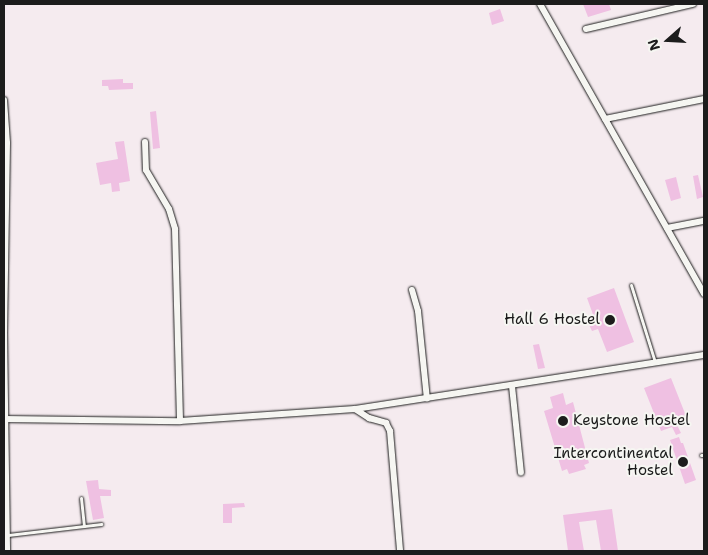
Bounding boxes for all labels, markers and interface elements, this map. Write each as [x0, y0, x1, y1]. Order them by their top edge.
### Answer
north arrow [643, 15, 693, 65]
text: N [644, 37, 664, 53]
place label: Hall 6 Hostel [504, 311, 600, 329]
marker: Hall 6 Hostel [604, 314, 616, 326]
place label: Keystone Hostel [573, 412, 690, 430]
marker: Keystone Hostel [557, 415, 569, 427]
place label: Intercontinental Hostel [553, 444, 673, 479]
marker: Intercontinental Hostel [677, 456, 689, 468]

